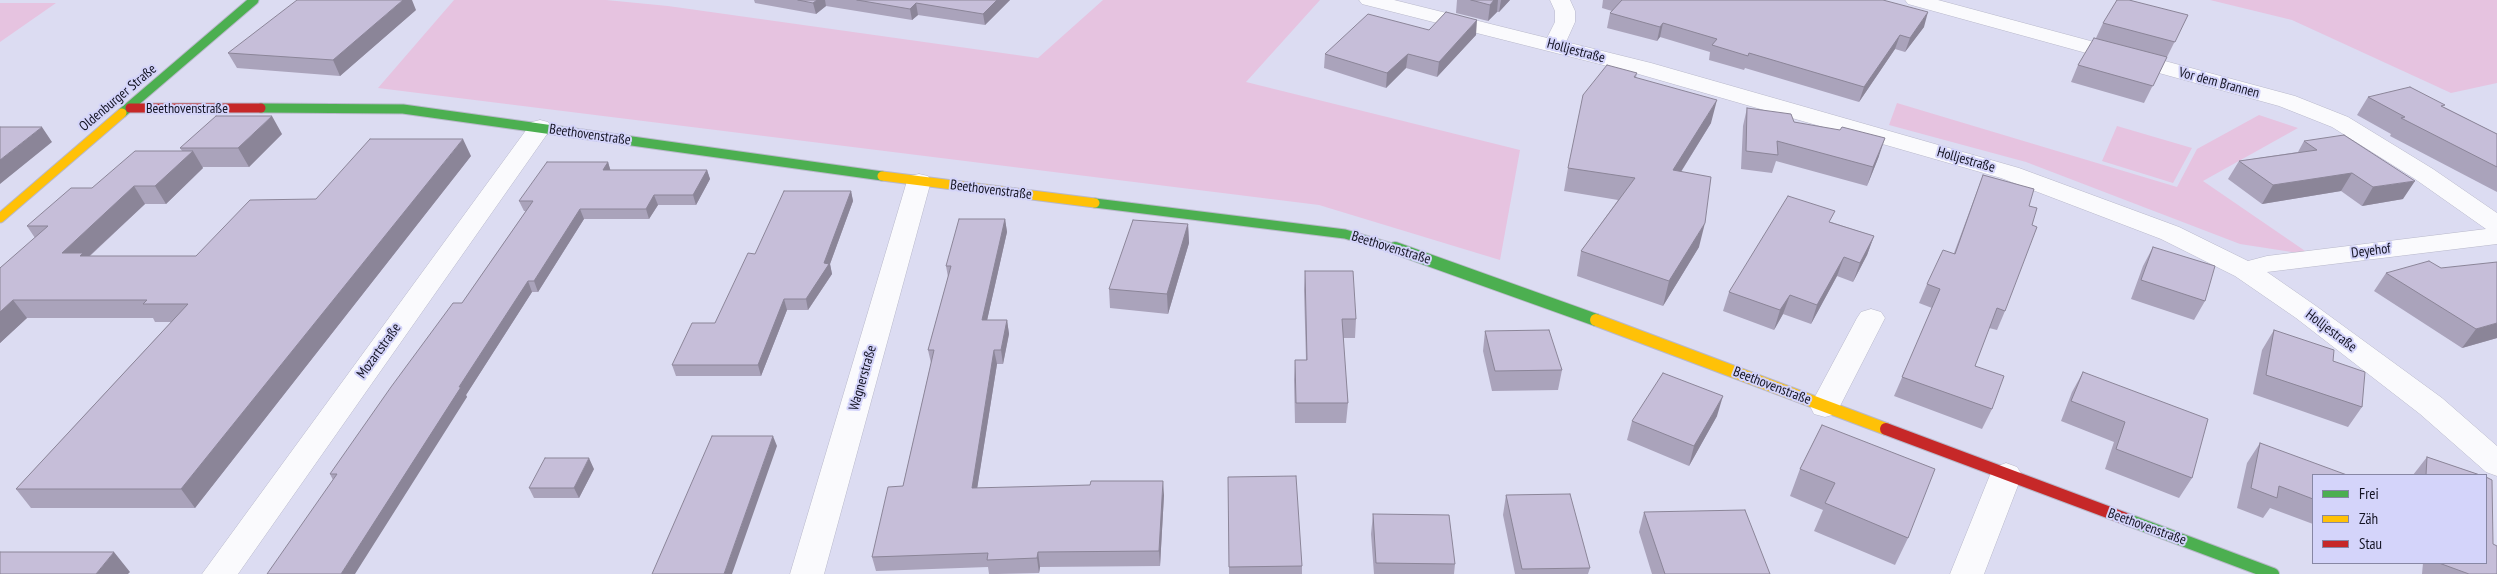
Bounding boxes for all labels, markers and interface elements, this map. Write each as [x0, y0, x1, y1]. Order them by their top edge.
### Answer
street label: Holljestraße [1545, 35, 1607, 67]
street label: Oldenburger Straße [76, 61, 160, 135]
street label: Vor dem Brannen [2177, 64, 2261, 102]
street label: Beethovenstraße [146, 101, 228, 117]
street label: Beethovenstraße [548, 121, 632, 149]
street label: Holljestraße [1935, 144, 1997, 176]
street label: Beethovenstraße [949, 177, 1033, 203]
street label: Beethovenstraße [1349, 228, 1433, 268]
street label: Deyehof [2350, 240, 2392, 262]
street label: Holljestraße [2302, 306, 2360, 356]
street label: Mozartstraße [353, 320, 405, 382]
street label: Wagnerstraße [846, 343, 880, 413]
street label: Beethovenstraße [1731, 363, 1813, 409]
legend [2312, 474, 2487, 564]
text: Frei [2359, 484, 2379, 503]
street label: Beethovenstraße [2106, 505, 2188, 549]
text: Zäh [2359, 509, 2378, 528]
text: Stau [2359, 534, 2382, 553]

